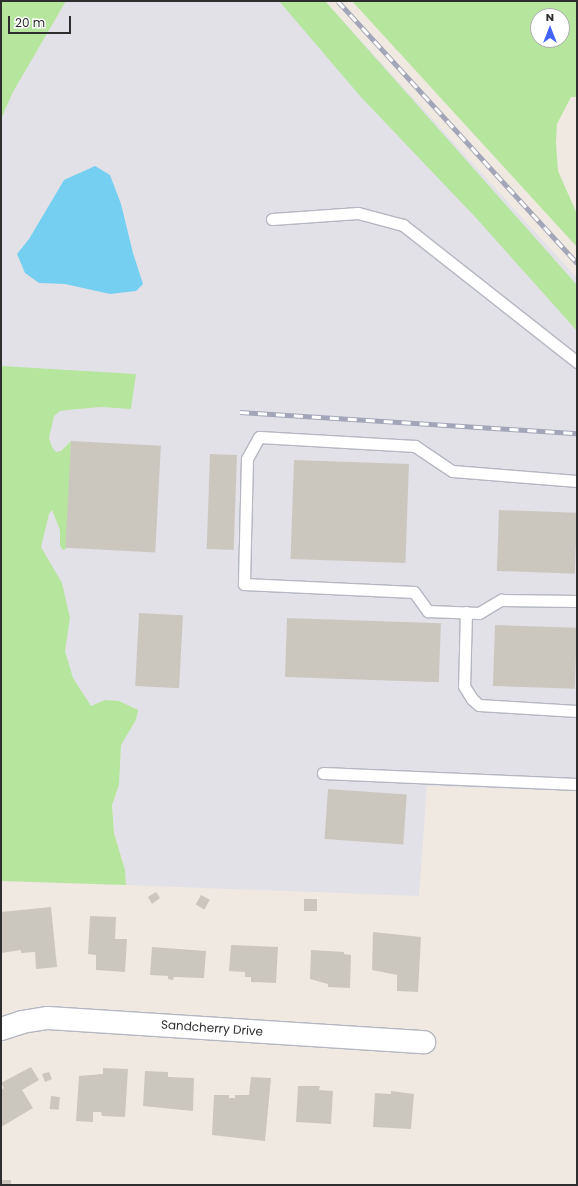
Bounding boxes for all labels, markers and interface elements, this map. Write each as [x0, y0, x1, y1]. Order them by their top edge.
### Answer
scale bar [10, 8, 73, 34]
north arrow [530, 8, 570, 48]
text: N [546, 9, 554, 25]
text: 20 m [15, 14, 45, 31]
street label: Sandcherry Drive [160, 1017, 264, 1039]

